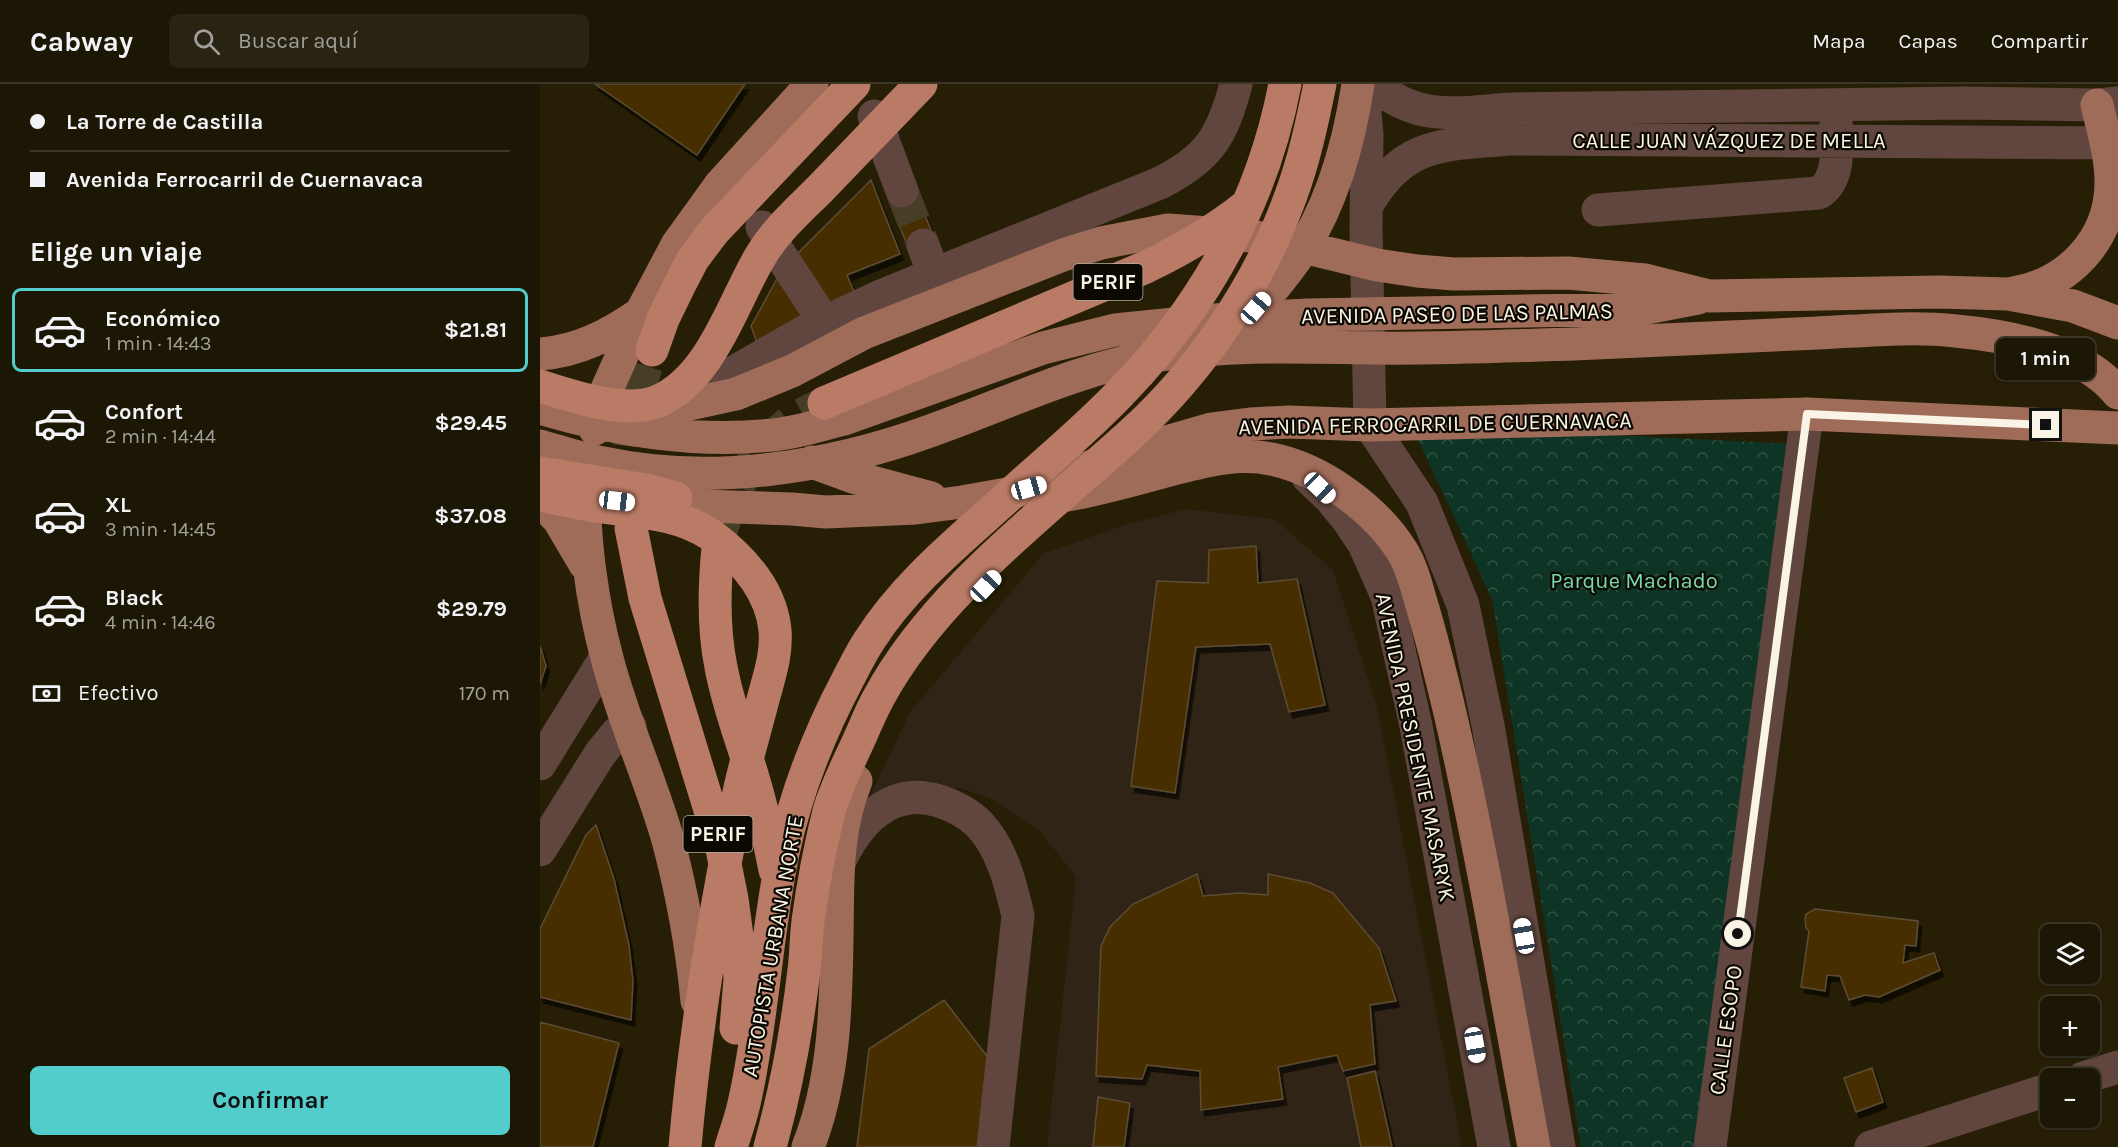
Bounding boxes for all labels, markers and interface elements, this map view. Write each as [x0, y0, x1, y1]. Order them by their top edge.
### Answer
search box [169, 14, 589, 68]
text: Cabway [30, 25, 133, 58]
icon: search [190, 25, 223, 58]
text: Buscar aquí [238, 28, 358, 54]
text: Mapa [1812, 29, 1866, 53]
text: Capas [1899, 29, 1958, 53]
text: Compartir [1991, 29, 2088, 53]
text: La Torre de Castilla [66, 109, 263, 135]
street label: CALLE JUAN VÁZQUEZ DE MELLA [1572, 127, 1886, 154]
text: Avenida Ferrocarril de Cuernavaca [66, 167, 423, 193]
text: Elige un viaje [30, 236, 202, 268]
road number: PERIF [1074, 264, 1142, 300]
car [1237, 289, 1275, 327]
street label: AVENIDA PASEO DE LAS PALMAS [1301, 298, 1613, 330]
icon: car [33, 303, 87, 357]
text: Económico [105, 306, 220, 332]
text: $21.81 [444, 317, 507, 343]
text: 1 min · 14:43 [105, 332, 212, 355]
callout: 1 min [1996, 338, 2096, 380]
text: 1 min [2020, 347, 2071, 370]
icon: car [33, 396, 87, 450]
text: Confort [105, 399, 183, 425]
street label: AVENIDA FERROCARRIL DE CUERNAVACA [1238, 408, 1632, 440]
text: $29.45 [434, 410, 507, 436]
route end [2032, 411, 2059, 438]
text: 2 min · 14:44 [105, 425, 216, 448]
car [1301, 469, 1339, 507]
car [1009, 474, 1049, 502]
icon: car [33, 489, 87, 543]
car [598, 490, 636, 512]
text: XL [105, 492, 131, 518]
text: $37.08 [434, 503, 507, 529]
text: 3 min · 14:45 [105, 518, 216, 541]
car [967, 567, 1005, 605]
park label: Parque Machado [1550, 568, 1718, 594]
icon: car [33, 582, 87, 636]
text: Black [105, 585, 164, 611]
street label: AVENIDA PRESIDENTE MASARYK [1370, 591, 1460, 904]
text: $29.79 [436, 596, 507, 622]
text: 4 min · 14:46 [105, 611, 216, 634]
icon: cash [30, 677, 63, 710]
text: Efectivo [78, 680, 158, 706]
text: 170 m [459, 682, 510, 705]
street label: AUTOPISTA URBANA NORTE [737, 813, 809, 1079]
road number: PERIF [684, 816, 753, 852]
car [1512, 917, 1536, 955]
route start [1724, 920, 1751, 947]
map controls [2040, 924, 2100, 1128]
button: layers [2040, 924, 2100, 984]
street label: CALLE ESOPO [1704, 964, 1748, 1097]
button: + [2040, 996, 2100, 1056]
car [1463, 1026, 1487, 1064]
button: Confirmar [30, 1066, 510, 1135]
button: − [2040, 1068, 2100, 1128]

